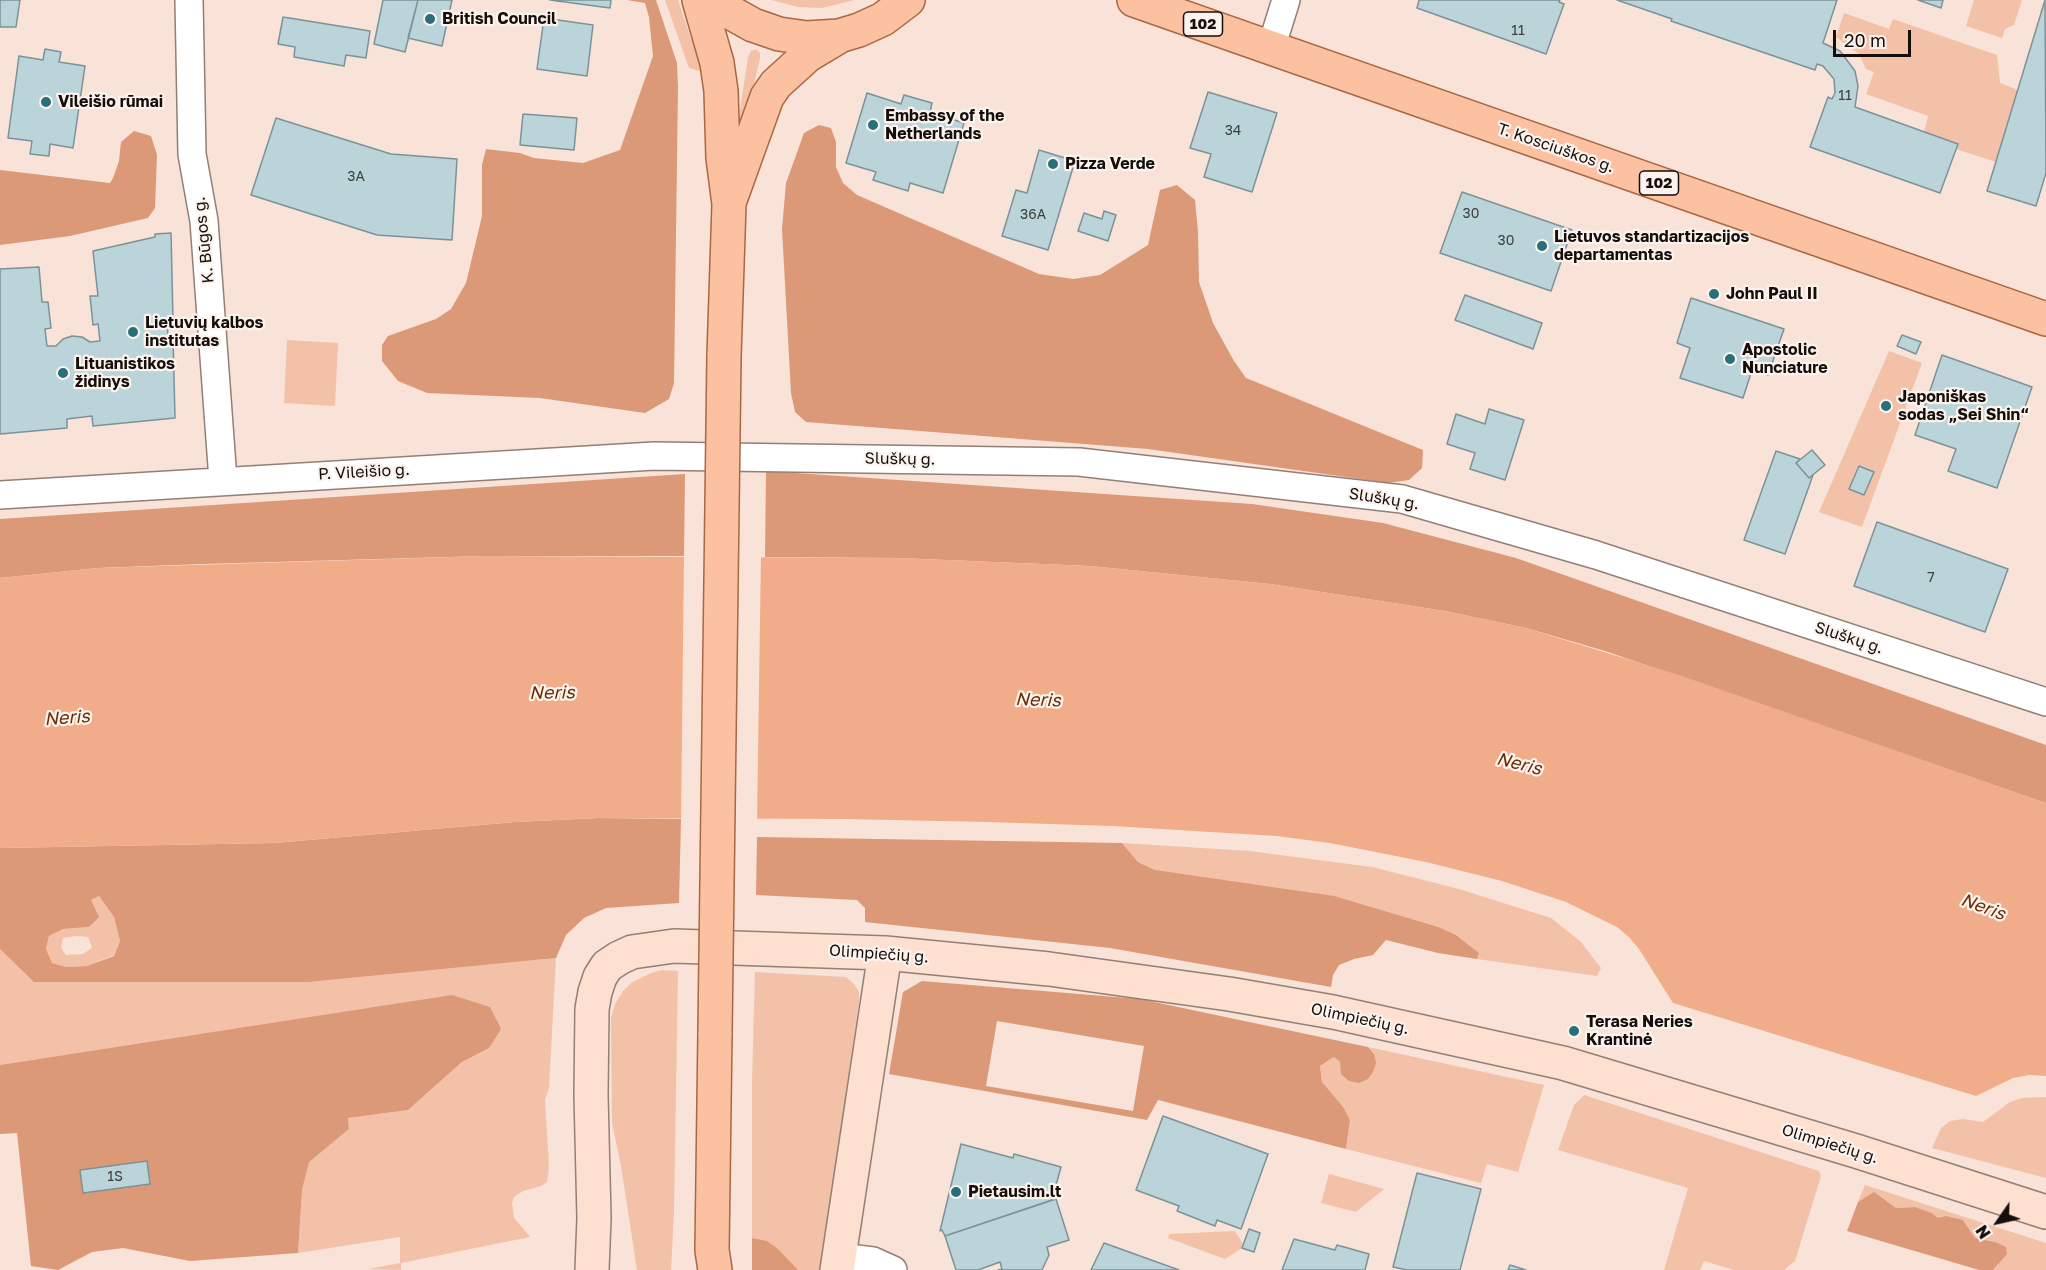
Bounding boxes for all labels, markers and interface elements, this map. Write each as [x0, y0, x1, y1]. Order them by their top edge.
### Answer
place label: British Council [442, 9, 556, 29]
marker: British Council [423, 12, 437, 26]
road number: 102 [1184, 12, 1222, 36]
scale bar [1836, 18, 1914, 56]
house number: 11 [1511, 23, 1525, 39]
text: 20 m [1844, 29, 1886, 51]
house number: 11 [1838, 88, 1852, 104]
place label: Vileišio rūmai [58, 92, 163, 112]
marker: Vileišio rūmai [39, 95, 53, 109]
place label: Embassy of the Netherlands [885, 106, 1004, 144]
marker: Embassy of the Netherlands [866, 118, 880, 132]
street label: T. Kosciuškos g. [1495, 119, 1617, 177]
house number: 34 [1225, 123, 1241, 139]
place label: Pizza Verde [1065, 154, 1155, 174]
marker: Pizza Verde [1046, 157, 1060, 171]
house number: 3A [347, 169, 365, 185]
road number: 102 [1640, 171, 1678, 195]
street label: K. Būgos g. [190, 196, 218, 284]
house number: 30 [1463, 206, 1479, 222]
house number: 36A [1020, 207, 1046, 223]
place label: Lietuvos standartizacijos departamentas [1554, 227, 1749, 265]
house number: 30 [1498, 233, 1514, 249]
marker: Lietuvos standartizacijos departamentas [1535, 239, 1549, 253]
place label: John Paul II [1726, 284, 1818, 304]
marker: John Paul II [1707, 287, 1721, 301]
place label: Lietuvių kalbos institutas [145, 313, 263, 351]
marker: Lietuvių kalbos institutas [126, 325, 140, 339]
place label: Apostolic Nunciature [1742, 340, 1828, 378]
marker: Apostolic Nunciature [1723, 352, 1737, 366]
place label: Lituanistikos židinys [75, 354, 175, 392]
marker: Lituanistikos židinys [56, 366, 70, 380]
place label: Japoniškas sodas „Sei Shin“ [1898, 387, 2029, 425]
marker: Japoniškas sodas „Sei Shin“ [1879, 399, 1893, 413]
street label: Sluškų g. [864, 449, 936, 469]
street label: P. Vileišio g. [318, 460, 410, 484]
street label: Sluškų g. [1347, 484, 1421, 514]
house number: 7 [1927, 570, 1935, 586]
street label: Sluškų g. [1812, 618, 1886, 658]
water label: Neris [529, 682, 575, 704]
water label: Neris [1015, 688, 1061, 712]
water label: Neris [44, 706, 90, 730]
water label: Neris [1494, 748, 1544, 780]
water label: Neris [1958, 889, 2008, 925]
street label: Olimpiečių g. [828, 941, 930, 967]
street label: Olimpiečių g. [1309, 999, 1411, 1039]
place label: Terasa Neries Krantinė [1586, 1012, 1693, 1050]
marker: Terasa Neries Krantinė [1567, 1024, 1581, 1038]
street label: Olimpiečių g. [1779, 1120, 1881, 1168]
house number: 1S [107, 1169, 123, 1185]
place label: Pietausim.lt [968, 1182, 1061, 1202]
marker: Pietausim.lt [949, 1185, 963, 1199]
north arrow [1968, 1192, 2028, 1252]
text: N [1971, 1221, 1995, 1243]

